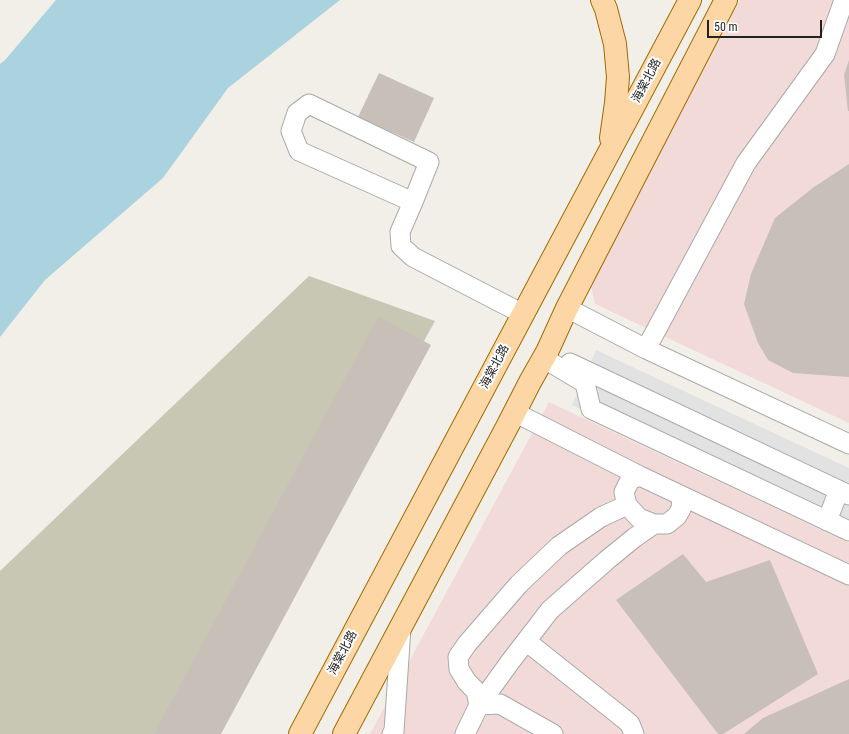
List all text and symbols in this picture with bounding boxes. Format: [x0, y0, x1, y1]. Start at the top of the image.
scale bar [709, 12, 824, 38]
text: 50 m [714, 20, 738, 34]
street label: 海棠北路 [629, 56, 665, 106]
street label: 海棠北路 [477, 342, 513, 392]
street label: 海棠北路 [325, 628, 361, 678]

